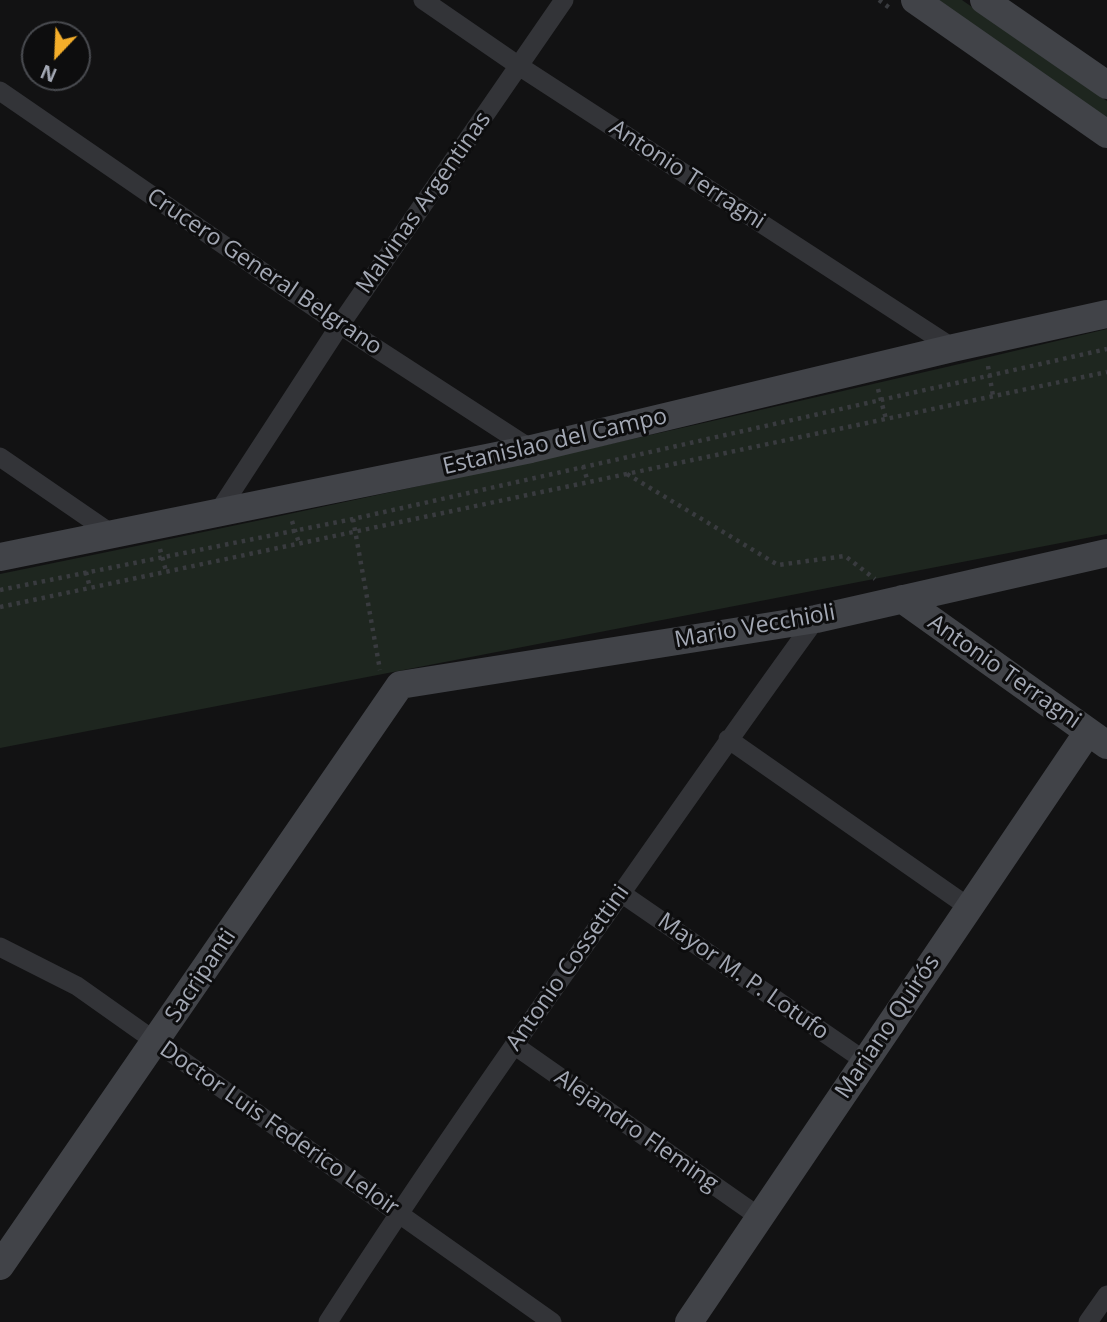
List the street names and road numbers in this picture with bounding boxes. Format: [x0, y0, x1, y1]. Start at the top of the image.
street label: Malvinas Argentinas [351, 107, 497, 299]
street label: Antonio Terragni [604, 114, 770, 236]
street label: Crucero General Belgrano [141, 183, 387, 361]
street label: Estanislao del Campo [440, 403, 670, 481]
street label: Mario Vecchioli [673, 599, 837, 655]
street label: Antonio Terragni [922, 609, 1086, 735]
street label: Antonio Cossettini [501, 880, 635, 1056]
street label: Mayor M. P. Lotufo [652, 908, 834, 1046]
street label: Sacripanti [160, 924, 242, 1028]
street label: Mariano Quirós [830, 950, 946, 1104]
street label: Doctor Luis Federico Leloir [154, 1036, 404, 1222]
street label: Alejandro Fleming [549, 1064, 723, 1198]

